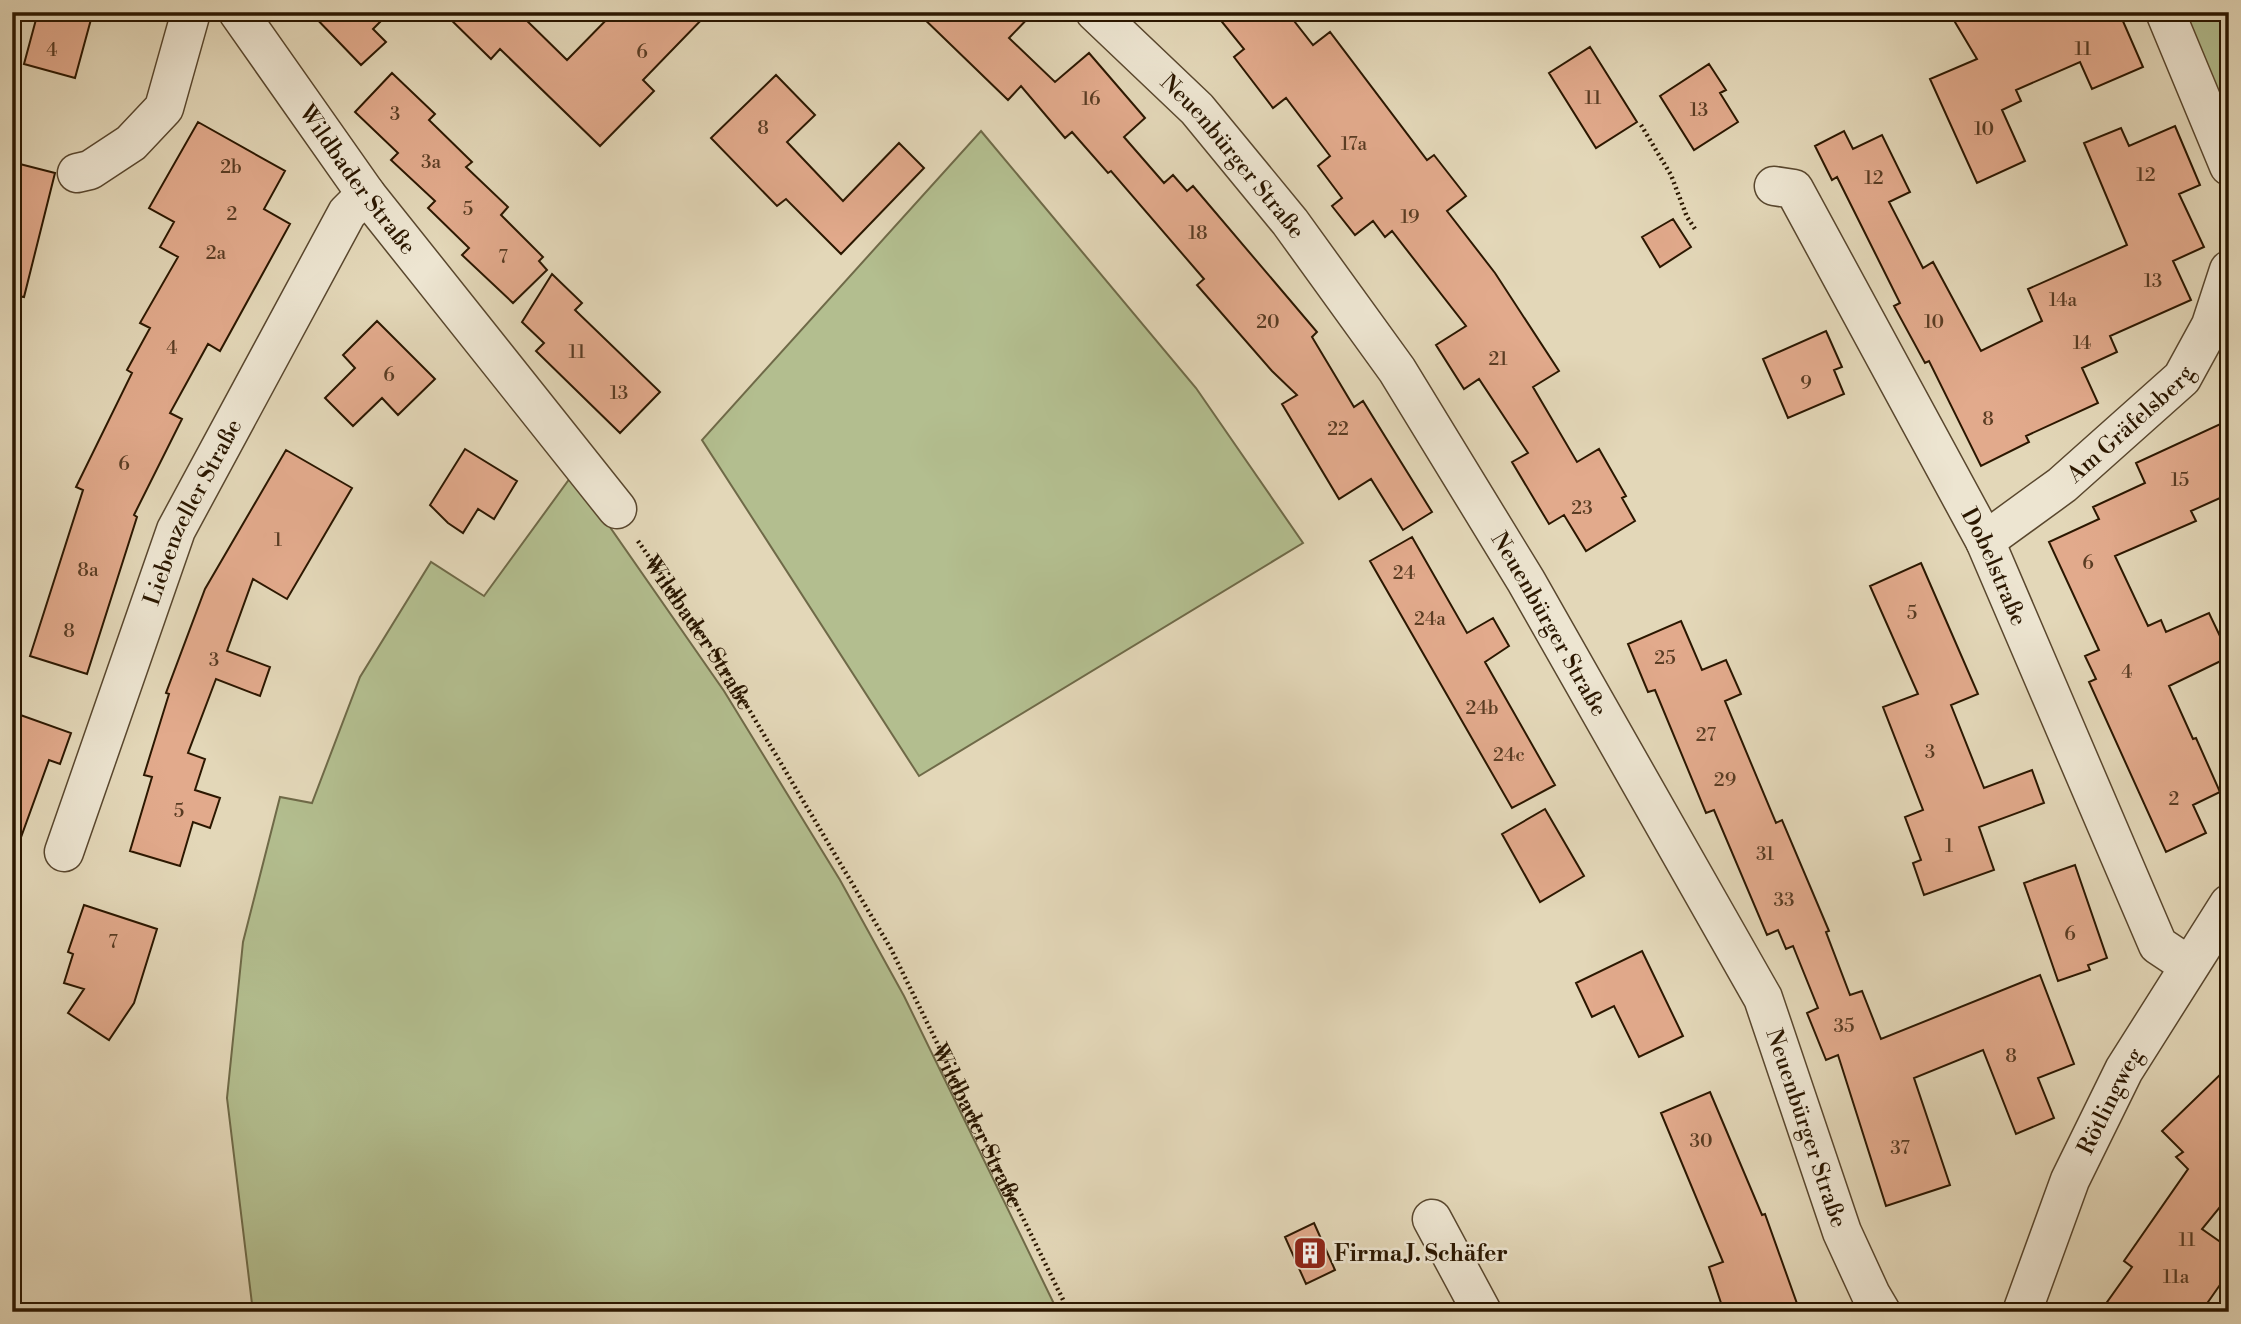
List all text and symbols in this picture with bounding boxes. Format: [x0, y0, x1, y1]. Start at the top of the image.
house number: 11 [2075, 37, 2092, 61]
house number: 4 [46, 38, 58, 62]
house number: 6 [636, 40, 648, 64]
street label: Neuenbürger Straße [1154, 69, 1311, 245]
house number: 11 [1585, 86, 1602, 110]
house number: 16 [1081, 87, 1101, 111]
house number: 13 [1690, 98, 1708, 122]
street label: Wildbader Straße [292, 99, 422, 260]
house number: 3 [390, 102, 400, 126]
house number: 8 [757, 116, 769, 140]
house number: 10 [1974, 117, 1994, 141]
house number: 17a [1341, 132, 1368, 156]
house number: 3a [421, 150, 441, 174]
house number: 2b [220, 155, 242, 179]
house number: 12 [2136, 163, 2156, 187]
house number: 12 [1864, 166, 1884, 190]
house number: 5 [463, 197, 473, 221]
house number: 2 [227, 202, 237, 226]
house number: 19 [1400, 205, 1420, 229]
house number: 18 [1188, 221, 1208, 245]
house number: 2a [206, 241, 227, 265]
house number: 7 [498, 245, 508, 269]
house number: 13 [2144, 269, 2162, 293]
house number: 14a [2049, 288, 2078, 312]
house number: 20 [1256, 310, 1280, 334]
house number: 10 [1924, 310, 1944, 334]
house number: 14 [2073, 331, 2091, 355]
house number: 4 [166, 336, 178, 360]
house number: 11 [569, 340, 586, 364]
house number: 21 [1488, 347, 1508, 371]
street label: Am Gräfelsberg [2061, 361, 2201, 490]
house number: 6 [383, 363, 395, 387]
house number: 9 [1800, 371, 1812, 395]
house number: 13 [610, 381, 628, 405]
house number: 8 [1982, 407, 1994, 431]
street label: Liebenzeller Straße [138, 414, 248, 609]
house number: 22 [1327, 417, 1349, 441]
house number: 6 [118, 452, 130, 476]
house number: 15 [2171, 468, 2189, 492]
house number: 23 [1571, 496, 1593, 520]
street label: Dobelstraße [1955, 503, 2033, 630]
street label: Neuenbürger Straße [1484, 527, 1613, 722]
house number: 1 [274, 528, 282, 552]
street label: Wildbader Straße [637, 550, 759, 715]
house number: 6 [2082, 551, 2094, 575]
house number: 8a [77, 558, 99, 582]
house number: 24 [1393, 561, 1415, 585]
house number: 5 [1907, 601, 1917, 625]
house number: 24a [1414, 607, 1446, 631]
house number: 8 [63, 619, 75, 643]
house number: 25 [1654, 646, 1676, 670]
house number: 3 [209, 648, 219, 672]
house number: 4 [2121, 660, 2133, 684]
house number: 24b [1465, 696, 1499, 720]
house number: 27 [1696, 723, 1717, 747]
house number: 3 [1925, 740, 1935, 764]
house number: 24c [1493, 743, 1525, 767]
house number: 29 [1714, 768, 1736, 792]
house number: 2 [2169, 787, 2179, 811]
house number: 5 [174, 799, 184, 823]
house number: 1 [1945, 834, 1953, 858]
house number: 31 [1756, 842, 1774, 866]
house number: 33 [1774, 888, 1794, 912]
house number: 6 [2064, 922, 2076, 946]
house number: 7 [108, 930, 118, 954]
house number: 35 [1834, 1014, 1854, 1038]
street label: Neuenbürger Straße [1759, 1025, 1853, 1232]
street label: Wildbader Straße [924, 1039, 1029, 1213]
street label: Rötlingweg [2072, 1043, 2150, 1159]
house number: 8 [2005, 1044, 2017, 1068]
house number: 30 [1689, 1129, 1713, 1153]
house number: 37 [1890, 1136, 1910, 1160]
house number: 11 [2179, 1228, 2196, 1252]
building icon: Firma J. Schäfer [1291, 1234, 1329, 1272]
place label: Firma J. Schäfer [1334, 1240, 1508, 1268]
house number: 11a [2163, 1265, 2190, 1289]

